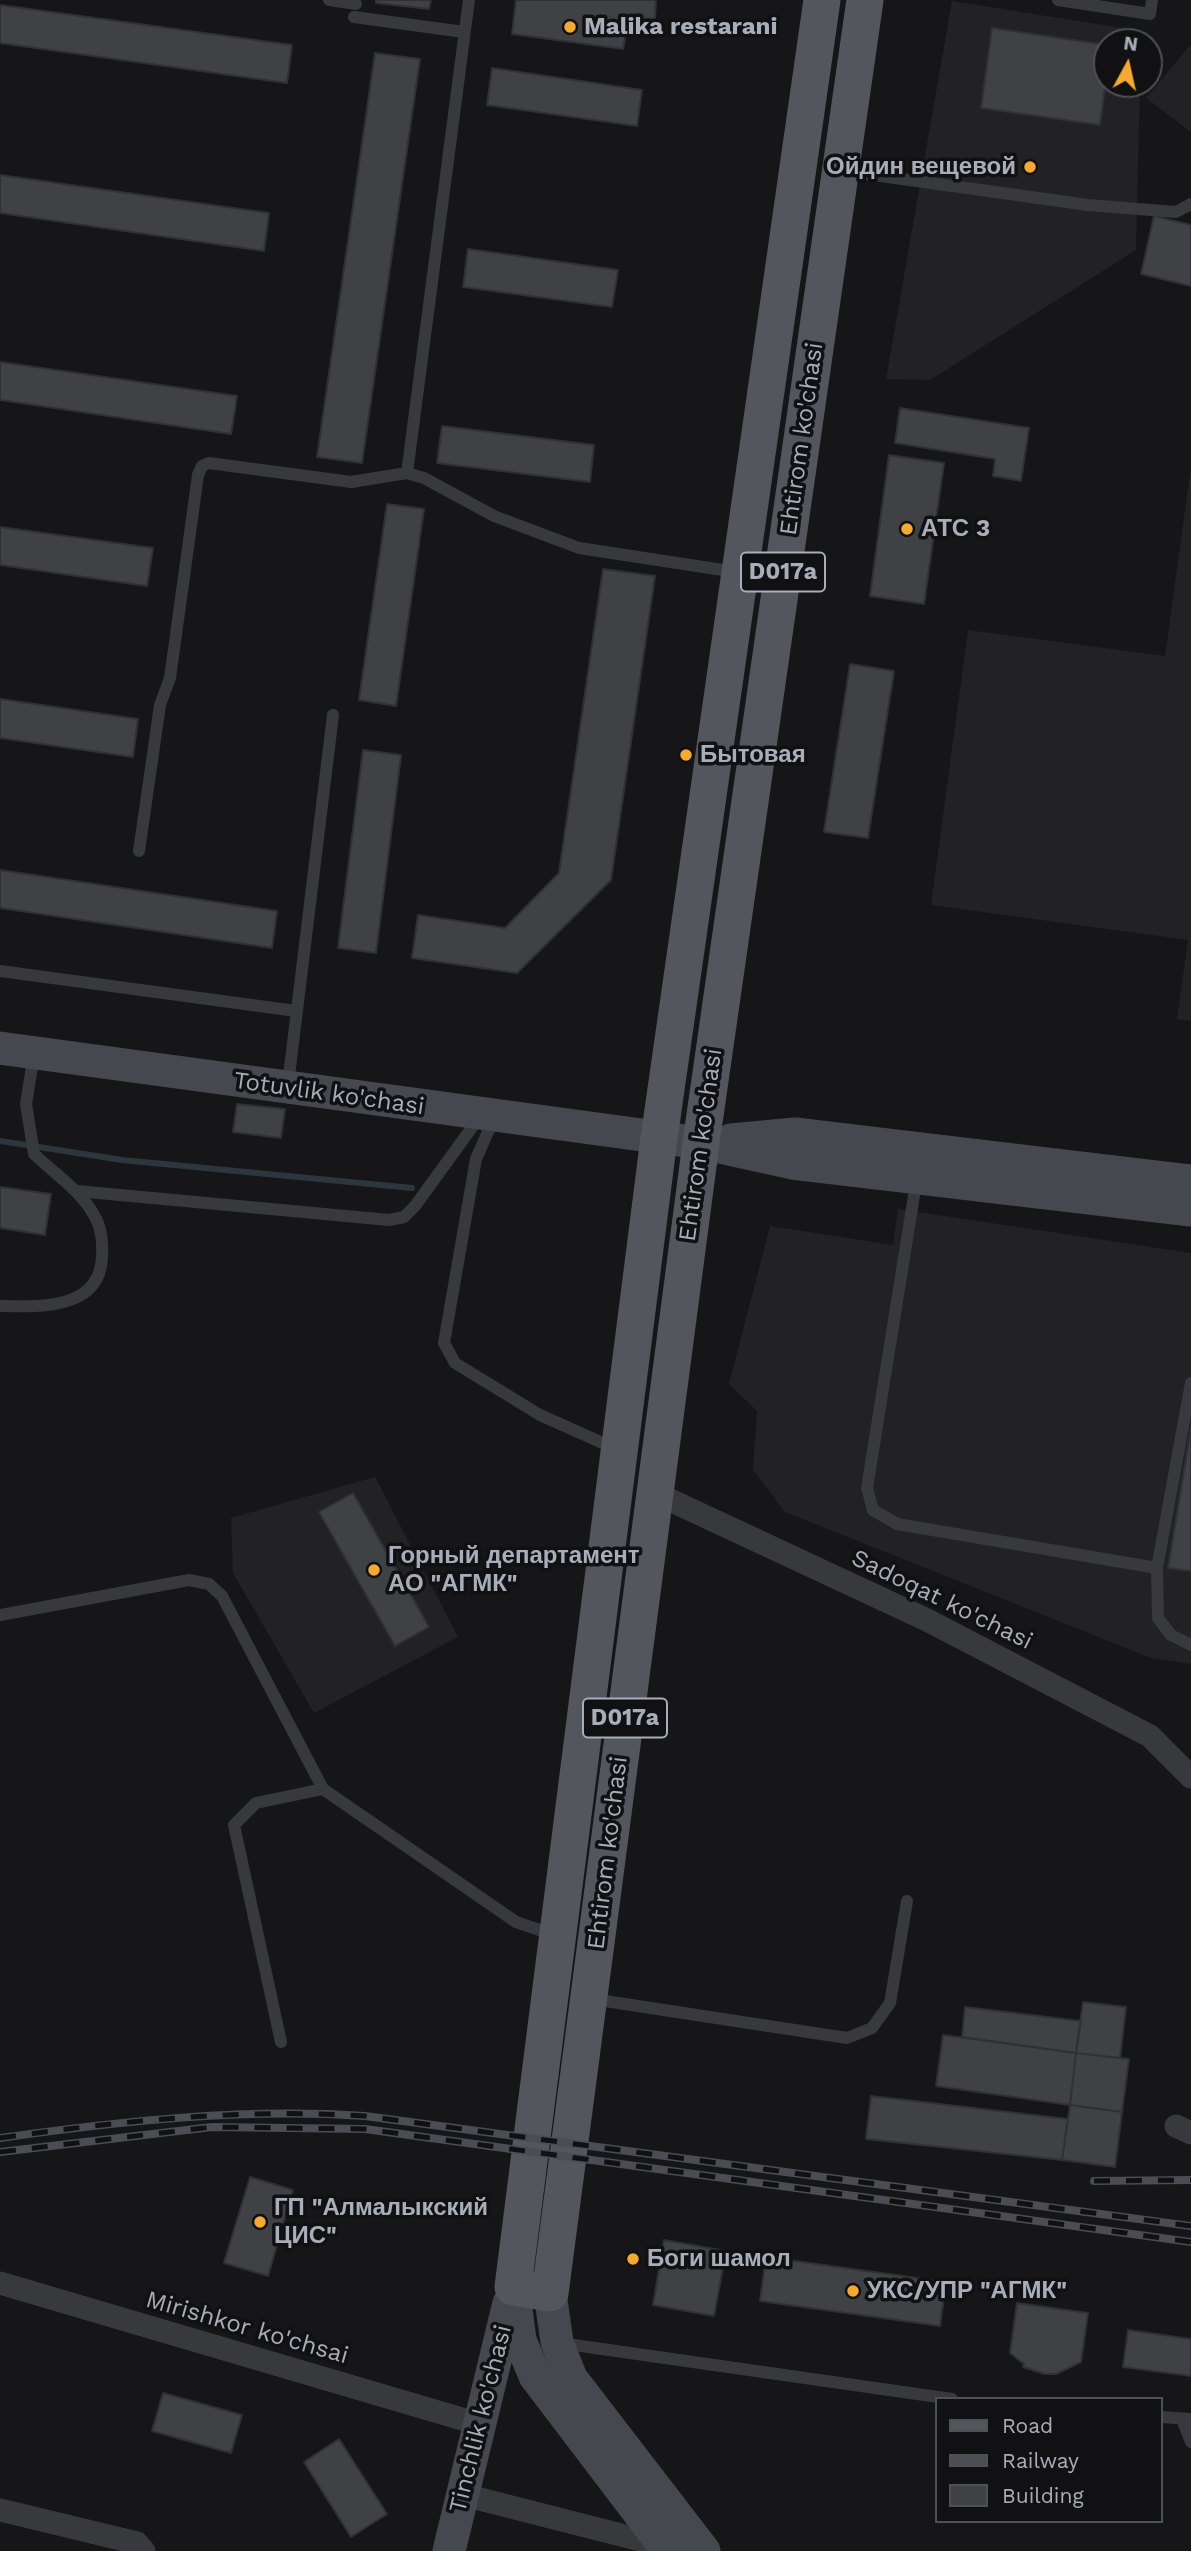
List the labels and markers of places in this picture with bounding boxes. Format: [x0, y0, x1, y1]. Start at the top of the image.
place label: Malika restarani [584, 13, 777, 41]
marker: Malika restarani [562, 19, 578, 35]
place label: Ойдин вещевой [826, 153, 1016, 181]
marker: Ойдин вещевой [1022, 159, 1038, 175]
place label: АТС 3 [921, 515, 990, 543]
marker: АТС 3 [899, 521, 915, 537]
place label: Бытовая [700, 741, 806, 769]
marker: Бытовая [678, 747, 694, 763]
place label: Горный департамент АО "АГМК" [388, 1542, 640, 1598]
marker: Горный департамент АО "АГМК" [366, 1562, 382, 1578]
place label: ГП "Алмалыкский ЦИС" [274, 2194, 488, 2250]
marker: ГП "Алмалыкский ЦИС" [252, 2214, 268, 2230]
place label: Боги шамол [647, 2245, 791, 2273]
marker: Боги шамол [625, 2251, 641, 2267]
place label: УКС/УПР "АГМК" [867, 2277, 1067, 2305]
marker: УКС/УПР "АГМК" [845, 2283, 861, 2299]

